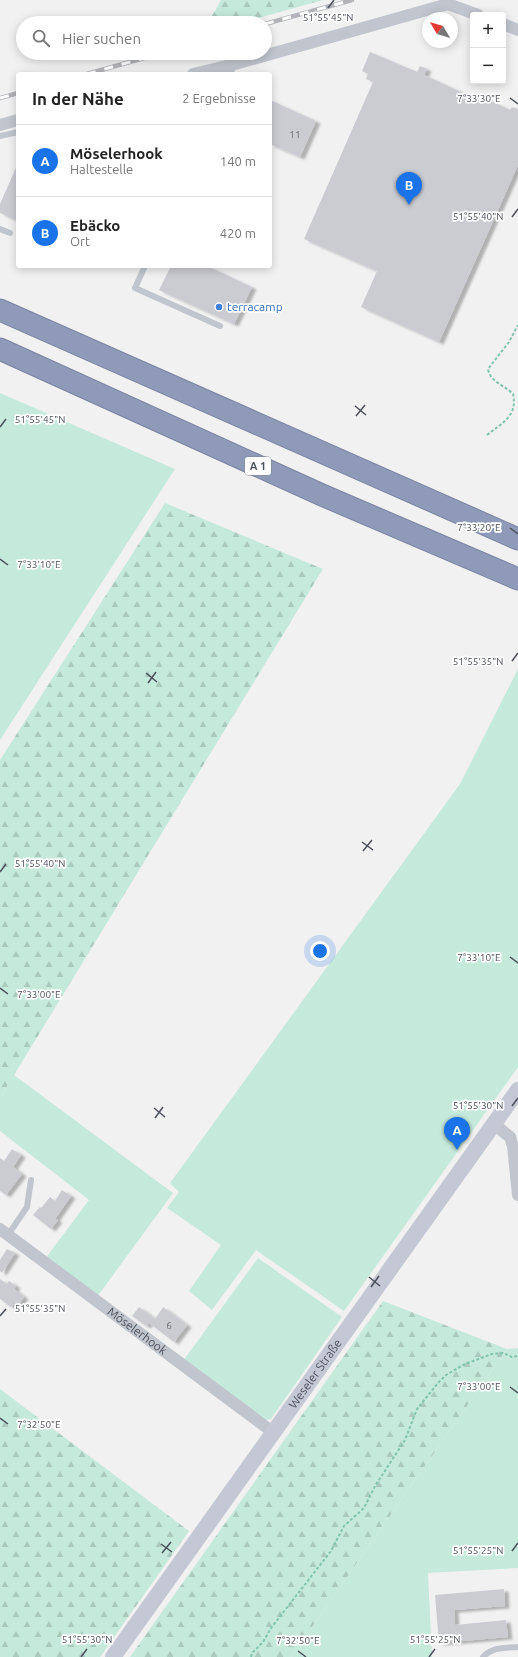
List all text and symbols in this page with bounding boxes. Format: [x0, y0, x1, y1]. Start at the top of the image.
text: 51°55'45"N [303, 12, 353, 23]
north arrow [422, 12, 458, 48]
map controls [470, 12, 506, 84]
button: + [470, 12, 506, 48]
search box [16, 16, 272, 60]
icon: search [30, 27, 52, 49]
text: Hier suchen [62, 30, 141, 47]
button: − [470, 48, 506, 84]
text: In der Nähe [32, 89, 124, 108]
text: 2 Ergebnisse [182, 91, 256, 105]
text: 7°33'30"E [457, 93, 501, 104]
house number: 11 [289, 129, 301, 140]
text: Möselerhook [70, 145, 163, 162]
text: A [40, 154, 50, 168]
text: 140 m [220, 154, 256, 168]
text: Haltestelle [70, 162, 133, 176]
pin: B [396, 172, 422, 205]
text: 51°55'40"N [453, 211, 503, 222]
text: Ebäcko [70, 217, 120, 234]
text: B [41, 226, 49, 240]
text: 420 m [220, 226, 256, 240]
text: Ort [70, 234, 90, 248]
place label: terracamp [227, 300, 283, 313]
marker: terracamp [214, 302, 224, 312]
text: 51°55'45"N [15, 414, 65, 425]
road number: A 1 [245, 457, 271, 475]
text: 7°33'20"E [457, 522, 501, 533]
text: 7°33'10"E [17, 559, 61, 570]
text: 51°55'35"N [453, 656, 503, 667]
text: 51°55'40"N [15, 858, 65, 869]
your location [310, 941, 330, 961]
text: 7°33'10"E [457, 952, 501, 963]
text: 7°33'00"E [17, 989, 61, 1000]
text: 51°55'30"N [453, 1100, 503, 1111]
pin: A [444, 1117, 470, 1150]
text: 51°55'35"N [15, 1303, 65, 1314]
street label: Möselerhook [105, 1304, 170, 1357]
house number: 6 [166, 1320, 172, 1331]
street label: Weseler Straße [286, 1336, 344, 1411]
text: 7°33'00"E [457, 1381, 501, 1392]
text: 7°32'50"E [17, 1419, 61, 1430]
text: 51°55'25"N [453, 1545, 503, 1556]
text: 51°55'30"N [62, 1634, 112, 1645]
text: 51°55'25"N [410, 1634, 460, 1645]
text: 7°32'50"E [276, 1635, 320, 1646]

